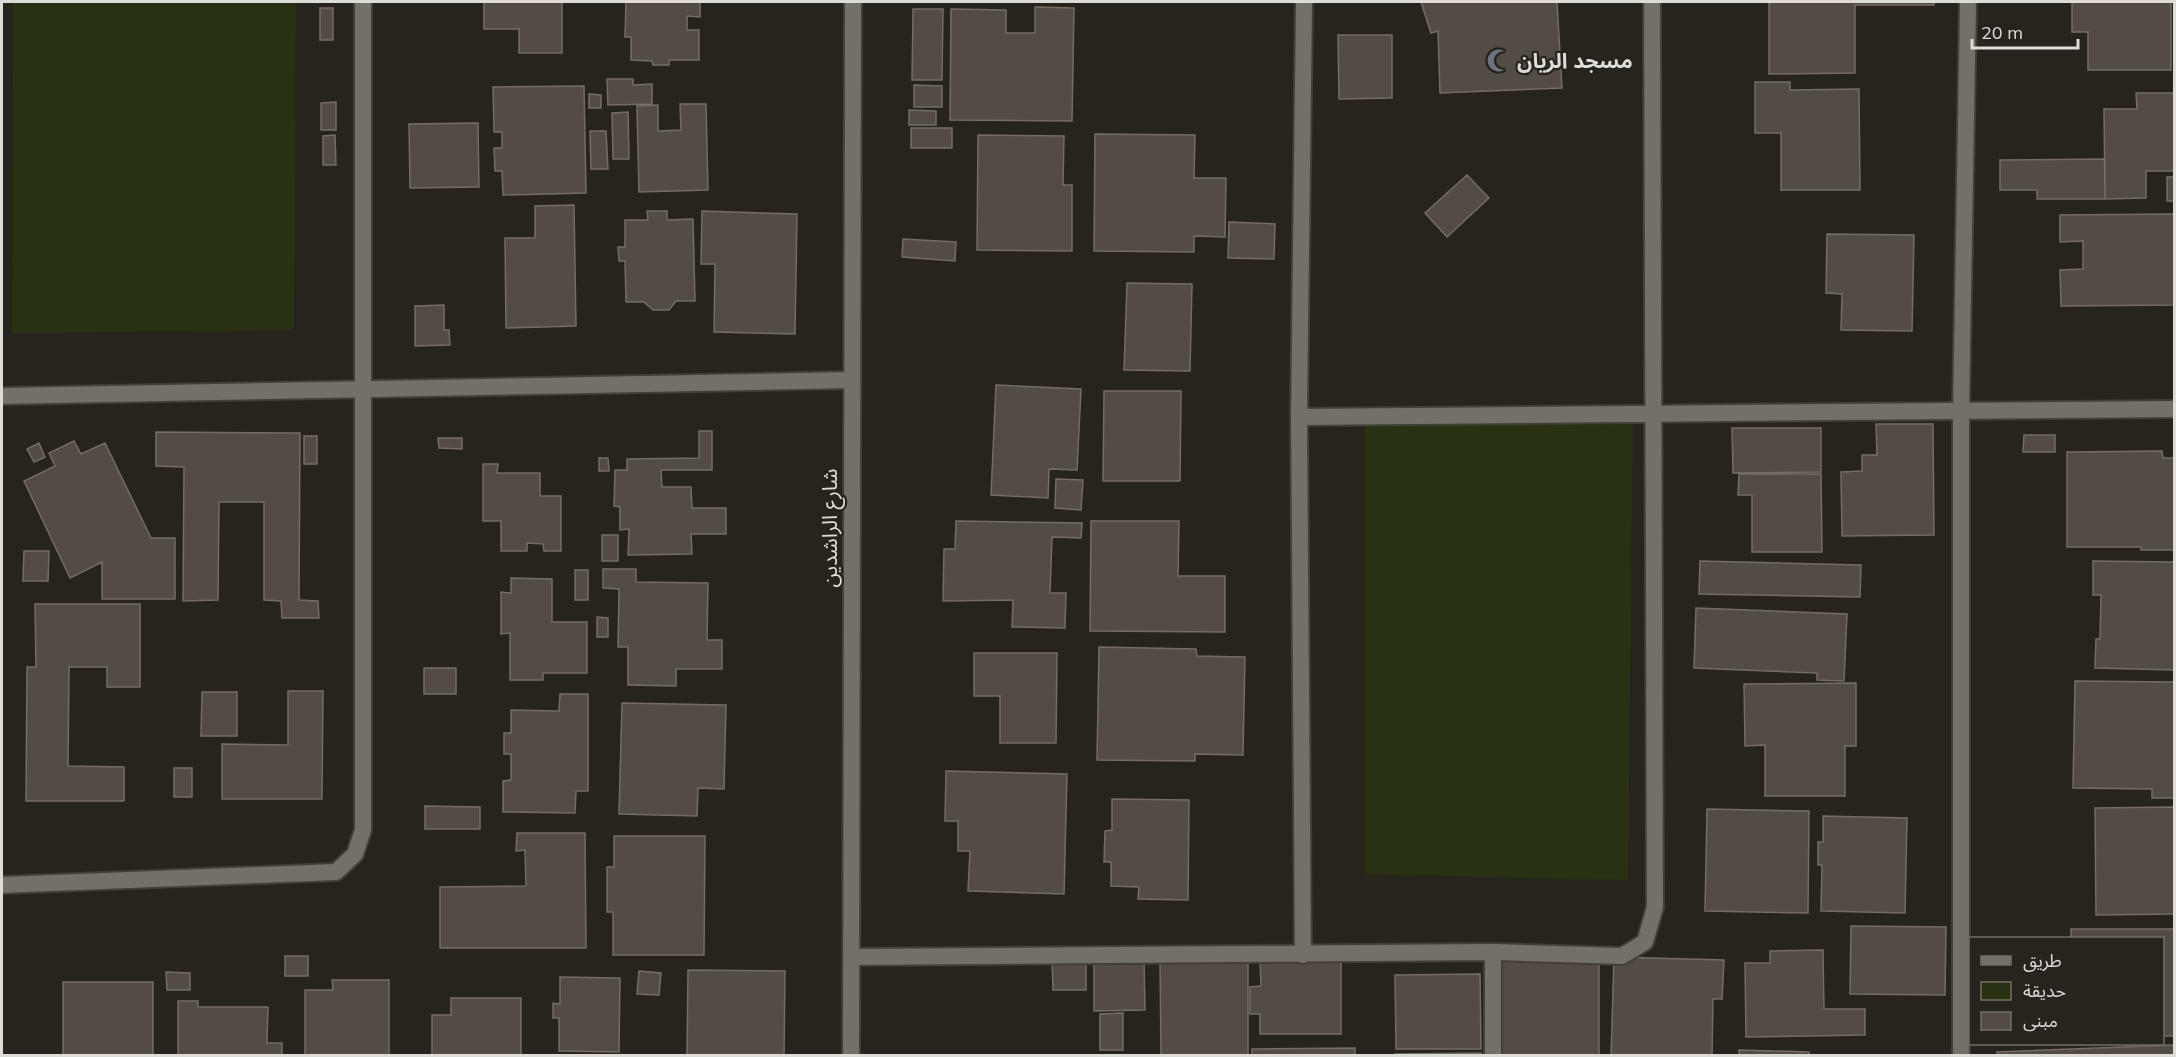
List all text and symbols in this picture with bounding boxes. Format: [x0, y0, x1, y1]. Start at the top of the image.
scale bar [1972, 12, 2078, 50]
text: 20 m [1981, 21, 2023, 44]
mosque icon: مسجد الريان [1486, 47, 1512, 73]
place label: مسجد الريان [1517, 47, 1633, 73]
street label: شارع الراشدين [816, 469, 845, 587]
legend [1969, 937, 2164, 1045]
text: طريق [2023, 949, 2062, 972]
text: حديقة [2023, 979, 2066, 1002]
text: مبنى [2023, 1009, 2058, 1032]

